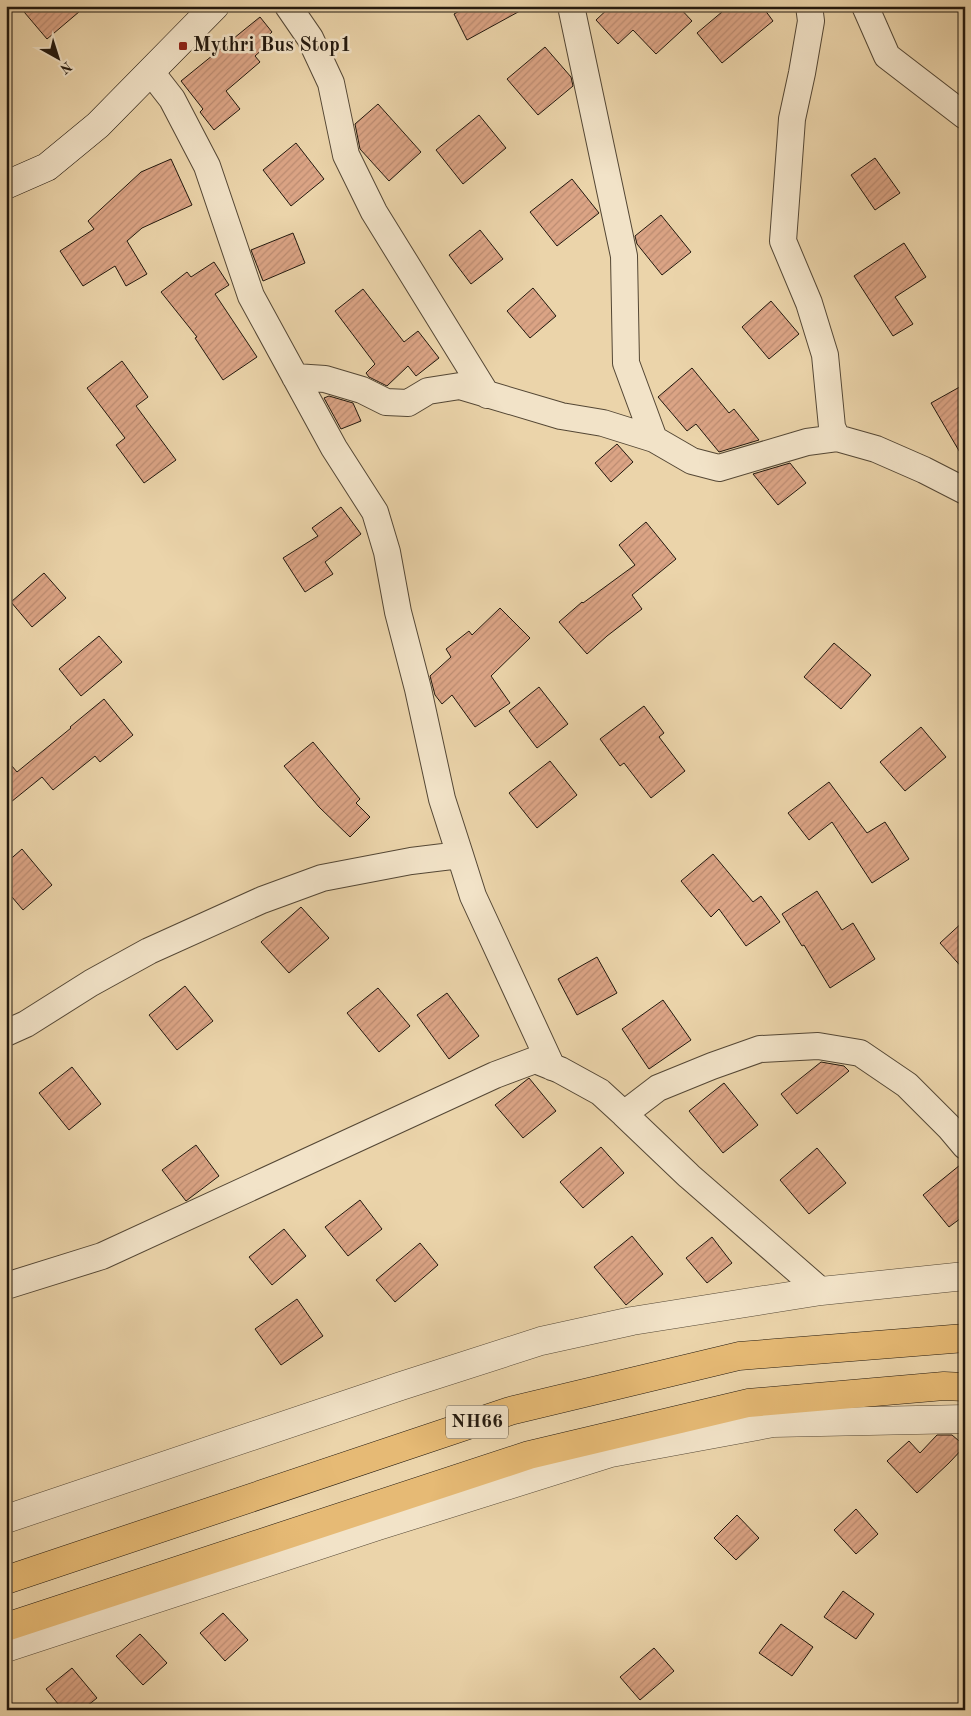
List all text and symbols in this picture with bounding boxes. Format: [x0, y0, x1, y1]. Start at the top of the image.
north arrow [32, 32, 82, 82]
place label: Mythri Bus Stop1 [193, 36, 352, 56]
marker: Mythri Bus Stop1 [177, 40, 189, 52]
text: N [57, 59, 74, 76]
road number: NH66 [446, 1405, 508, 1438]

